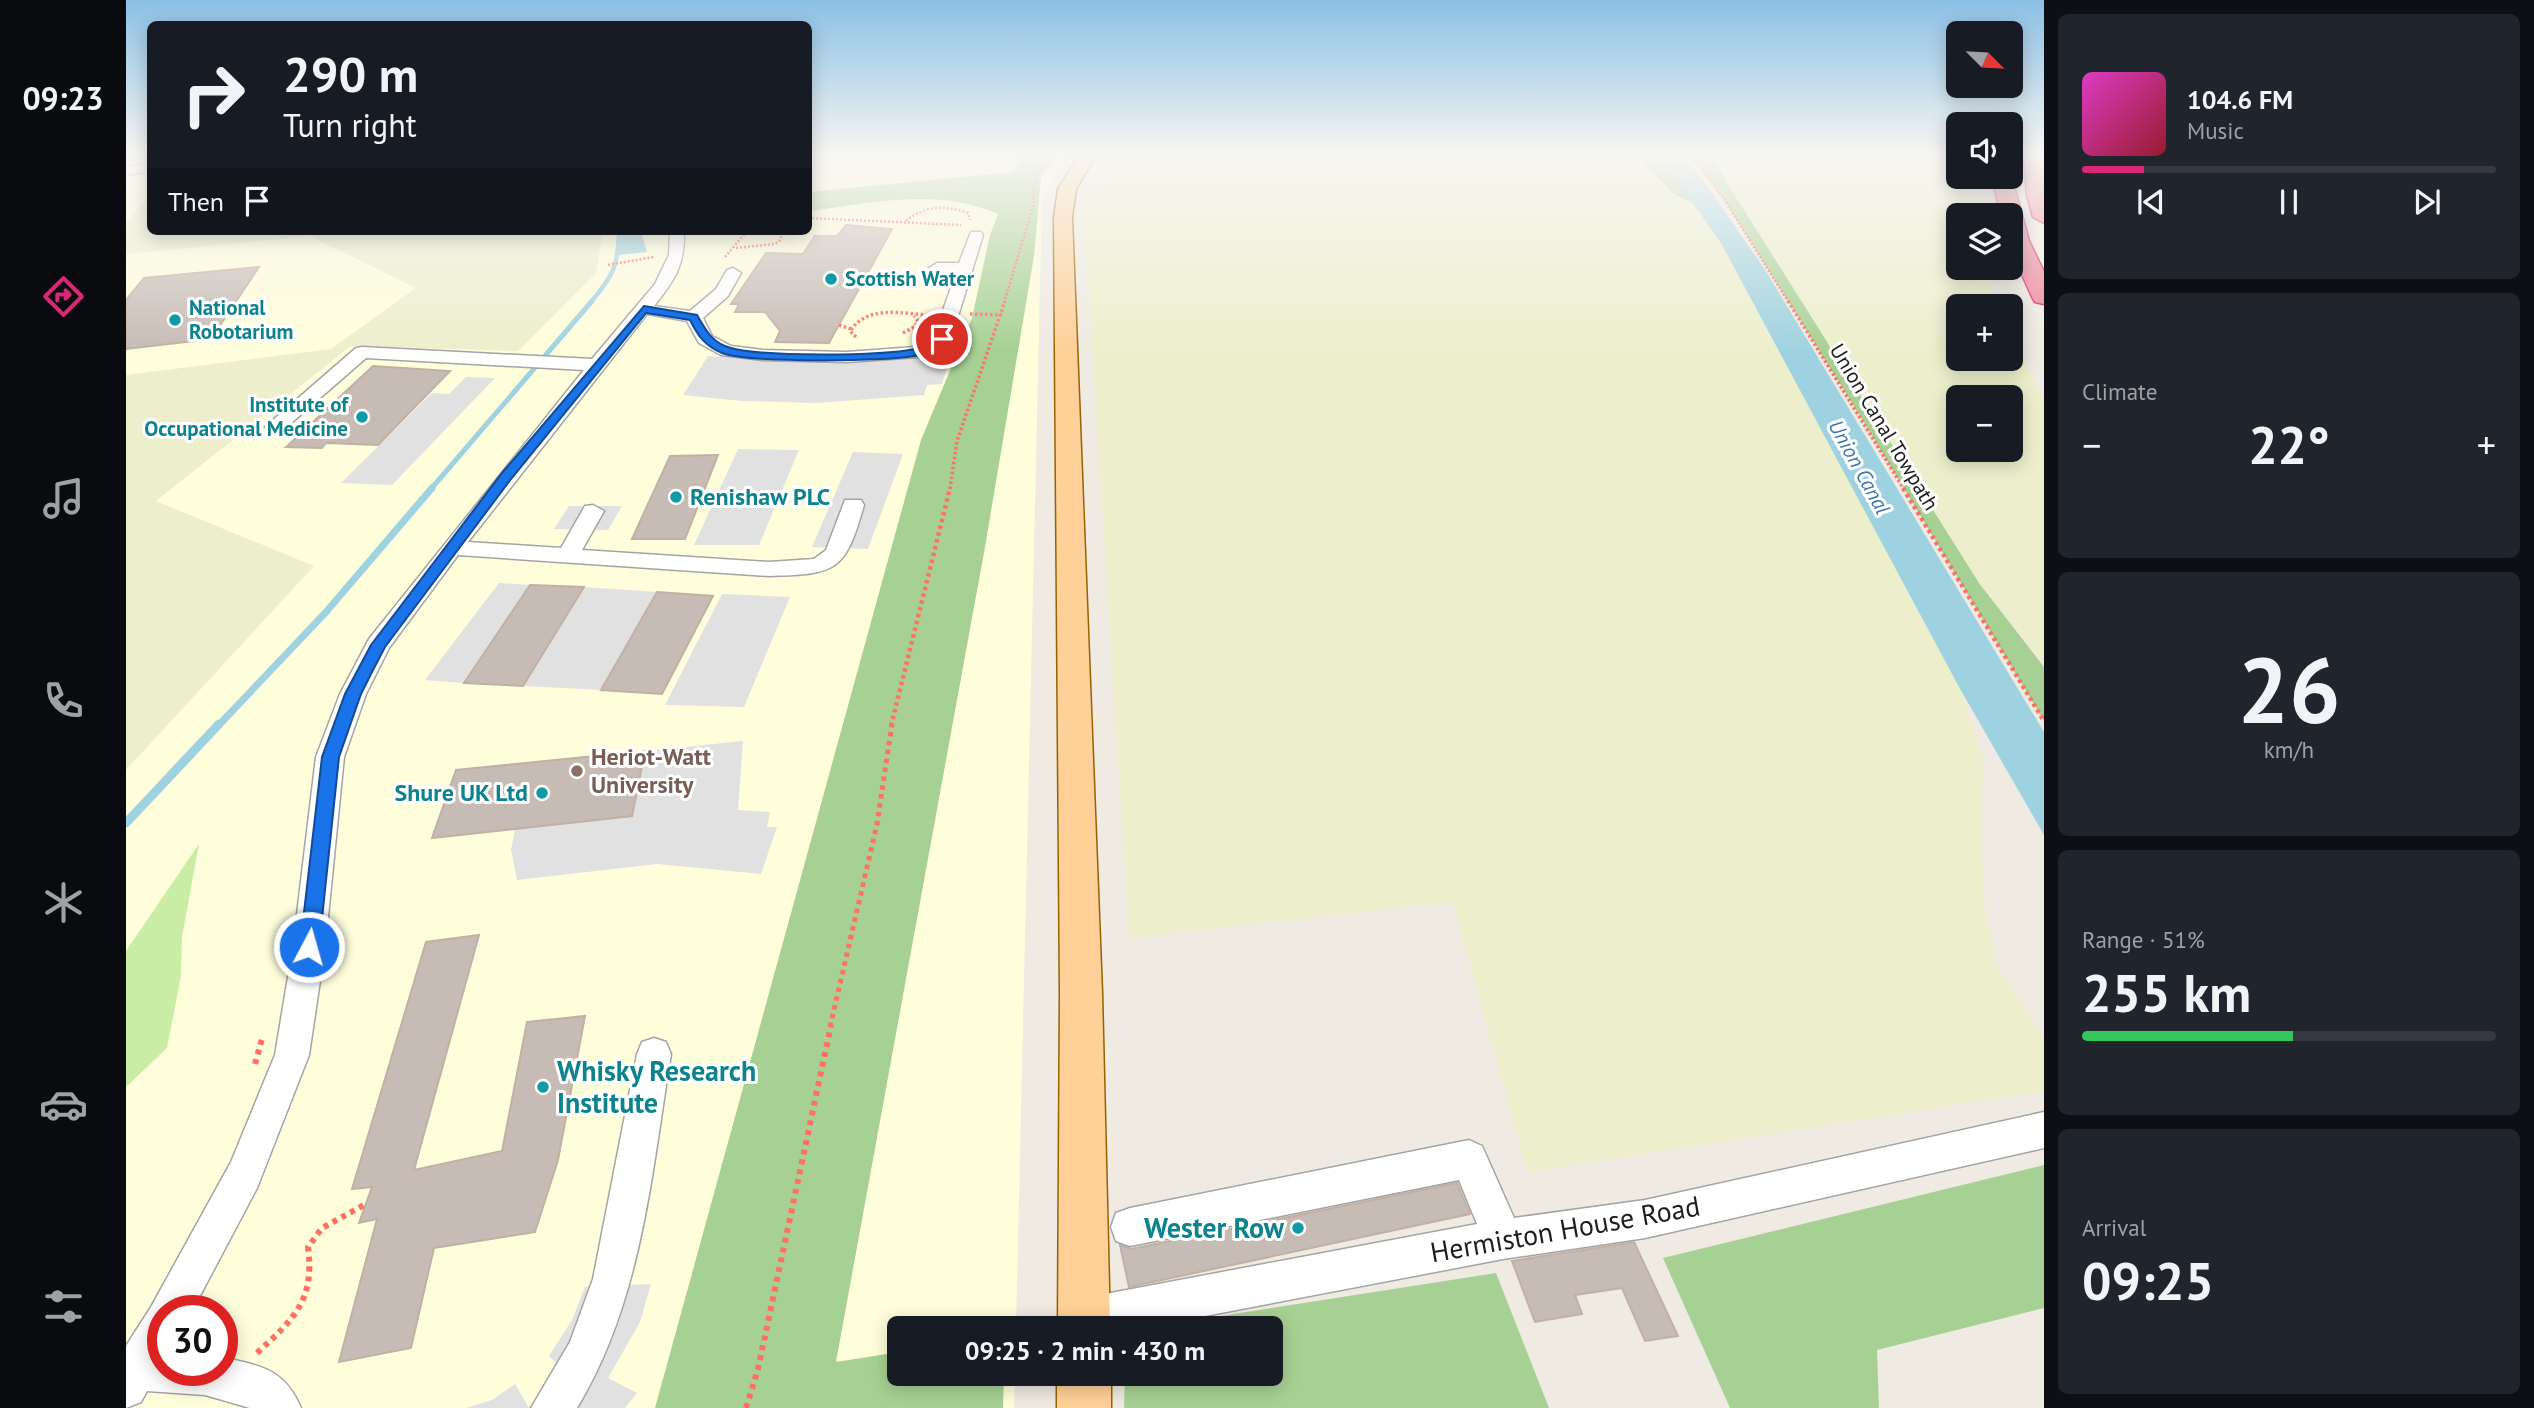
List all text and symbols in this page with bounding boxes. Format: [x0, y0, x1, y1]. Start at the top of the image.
north arrow [1946, 21, 2023, 98]
map controls [1946, 21, 2023, 462]
text: 290 m [283, 42, 418, 106]
icon: right [168, 49, 259, 140]
text: 09:23 [22, 77, 104, 119]
text: 104.6 FM [2187, 83, 2293, 116]
text: Turn right [283, 104, 417, 146]
button: sound [1946, 112, 2023, 189]
text: Music [2187, 116, 2244, 145]
icon: arrive [238, 182, 276, 220]
icon: previous [2132, 183, 2170, 221]
icon: pause [2270, 183, 2308, 221]
icon: next [2408, 183, 2446, 221]
text: Then [168, 185, 224, 218]
button: layers [1946, 203, 2023, 280]
place label: Scottish Water [845, 265, 975, 292]
marker: Scottish Water [823, 271, 839, 287]
icon: directions [39, 272, 88, 321]
place label: National Robotarium [189, 294, 293, 345]
button: + [1946, 294, 2023, 371]
pin [912, 309, 972, 369]
marker: National Robotarium [167, 312, 183, 328]
icon: arrive [923, 320, 961, 358]
street label: Union Canal Towpath [1824, 339, 1944, 515]
text: Climate [2082, 377, 2157, 406]
button: − [1946, 385, 2023, 462]
place label: Institute of Occupational Medicine [144, 391, 349, 442]
marker: Institute of Occupational Medicine [354, 409, 370, 425]
text: 22° [2248, 411, 2330, 478]
water label: Union Canal [1823, 415, 1895, 519]
text: − [2082, 420, 2101, 469]
text: + [2477, 420, 2496, 469]
icon: music [39, 474, 88, 523]
place label: Renishaw PLC [690, 481, 830, 512]
marker: Renishaw PLC [668, 489, 684, 505]
text: 26 [2237, 630, 2341, 748]
icon: phone [39, 676, 88, 725]
text: km/h [2264, 735, 2314, 764]
place label: Heriot-Watt University [591, 741, 711, 800]
marker: Heriot-Watt University [569, 763, 585, 779]
place label: Shure UK Ltd [395, 777, 528, 808]
marker: Shure UK Ltd [534, 785, 550, 801]
icon: climate [39, 878, 88, 927]
position arrow [272, 910, 346, 984]
text: Range · 51% [2082, 925, 2205, 954]
text: 255 km [2082, 959, 2251, 1026]
place label: Whisky Research Institute [557, 1052, 756, 1121]
marker: Whisky Research Institute [535, 1079, 551, 1095]
icon: car [39, 1080, 88, 1129]
street label: Hermiston House Road [1427, 1187, 1703, 1270]
place label: Wester Row [1144, 1209, 1285, 1246]
text: Arrival [2082, 1213, 2146, 1242]
marker: Wester Row [1290, 1220, 1306, 1236]
text: 09:25 [2082, 1247, 2214, 1314]
icon: filters [39, 1282, 88, 1331]
speed limit sign: 30 [147, 1295, 238, 1386]
text: 09:25 · 2 min · 430 m [965, 1334, 1205, 1367]

